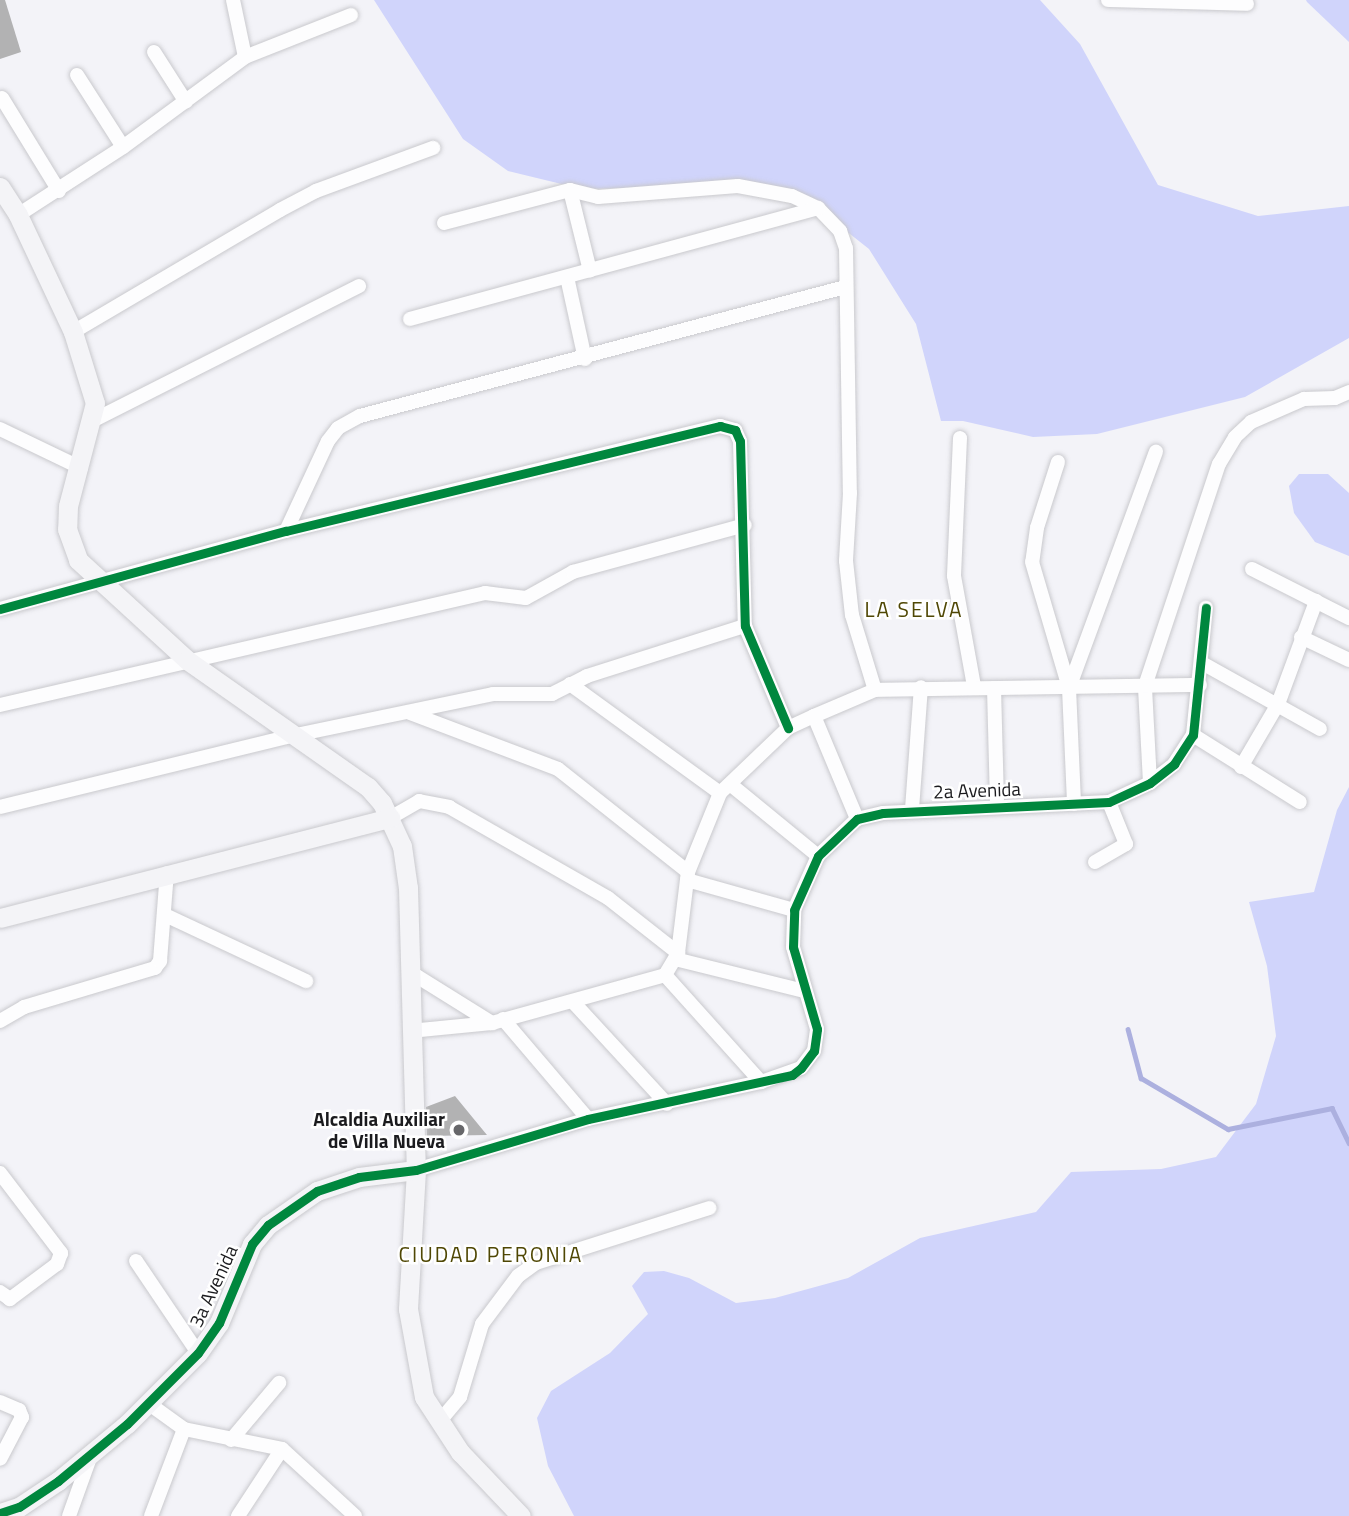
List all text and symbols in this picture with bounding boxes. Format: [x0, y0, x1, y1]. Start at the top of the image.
district label: LA SELVA [865, 596, 963, 622]
street label: 2a Avenida [933, 777, 1021, 803]
place label: Alcaldia Auxiliar de Villa Nueva [313, 1108, 445, 1152]
marker: Alcaldia Auxiliar de Villa Nueva [451, 1122, 467, 1138]
street label: 3a Avenida [184, 1241, 242, 1331]
district label: CIUDAD PERONIA [400, 1241, 582, 1267]

